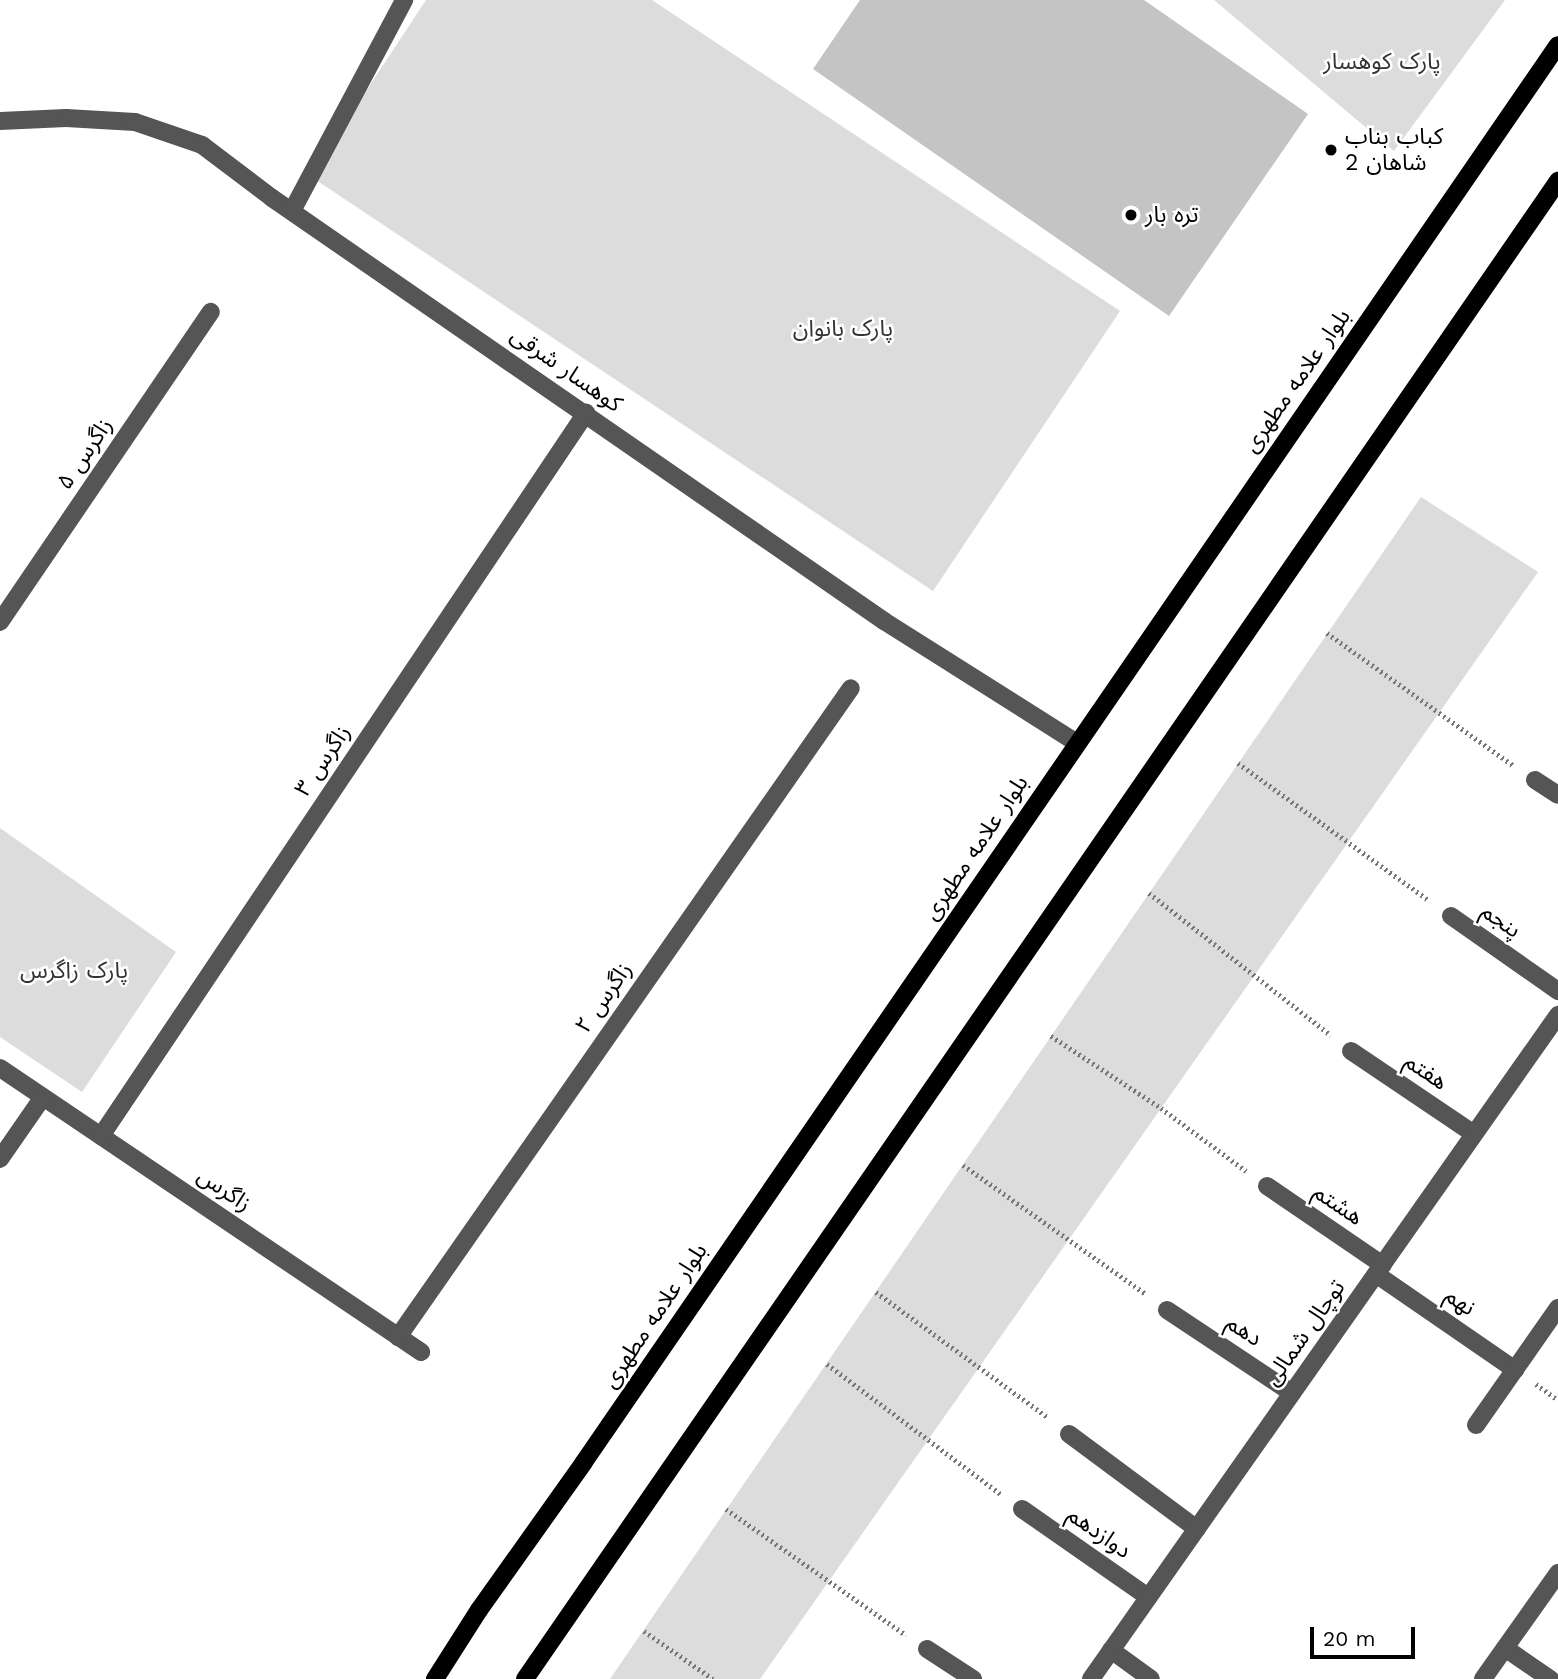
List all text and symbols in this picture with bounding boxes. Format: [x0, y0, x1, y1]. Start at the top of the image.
park label: پارک کوهسار [1323, 48, 1441, 76]
place label: کباب بناب شاهان 2 [1345, 123, 1443, 177]
marker: کباب بناب شاهان 2 [1323, 142, 1339, 158]
place label: تره بار [1145, 201, 1199, 229]
marker: تره بار [1123, 207, 1139, 223]
street label: بلوار علامه مطهری [1237, 304, 1357, 458]
park label: پارک بانوان [793, 315, 893, 343]
street label: کوهسار شرقی [505, 321, 627, 419]
street label: زاگرس ۵ [51, 413, 119, 495]
street label: زاگرس ۳ [289, 720, 357, 802]
street label: بلوار علامه مطهری [917, 770, 1035, 926]
street label: پنجم [1476, 898, 1526, 944]
park label: پارک زاگرس [20, 957, 128, 985]
street label: زاگرس ۲ [570, 957, 638, 1039]
street label: هفتم [1399, 1048, 1453, 1096]
street label: زاگرس [192, 1162, 256, 1218]
street label: هشتم [1308, 1178, 1368, 1232]
street label: بلوار علامه مطهری [596, 1238, 714, 1394]
street label: توچال شمالی [1258, 1275, 1352, 1391]
street label: نهم [1439, 1282, 1481, 1322]
street label: دهم [1221, 1309, 1267, 1353]
street label: دوازدهم [1062, 1501, 1136, 1565]
scale bar [1313, 1612, 1418, 1656]
text: 20 m [1323, 1626, 1375, 1651]

